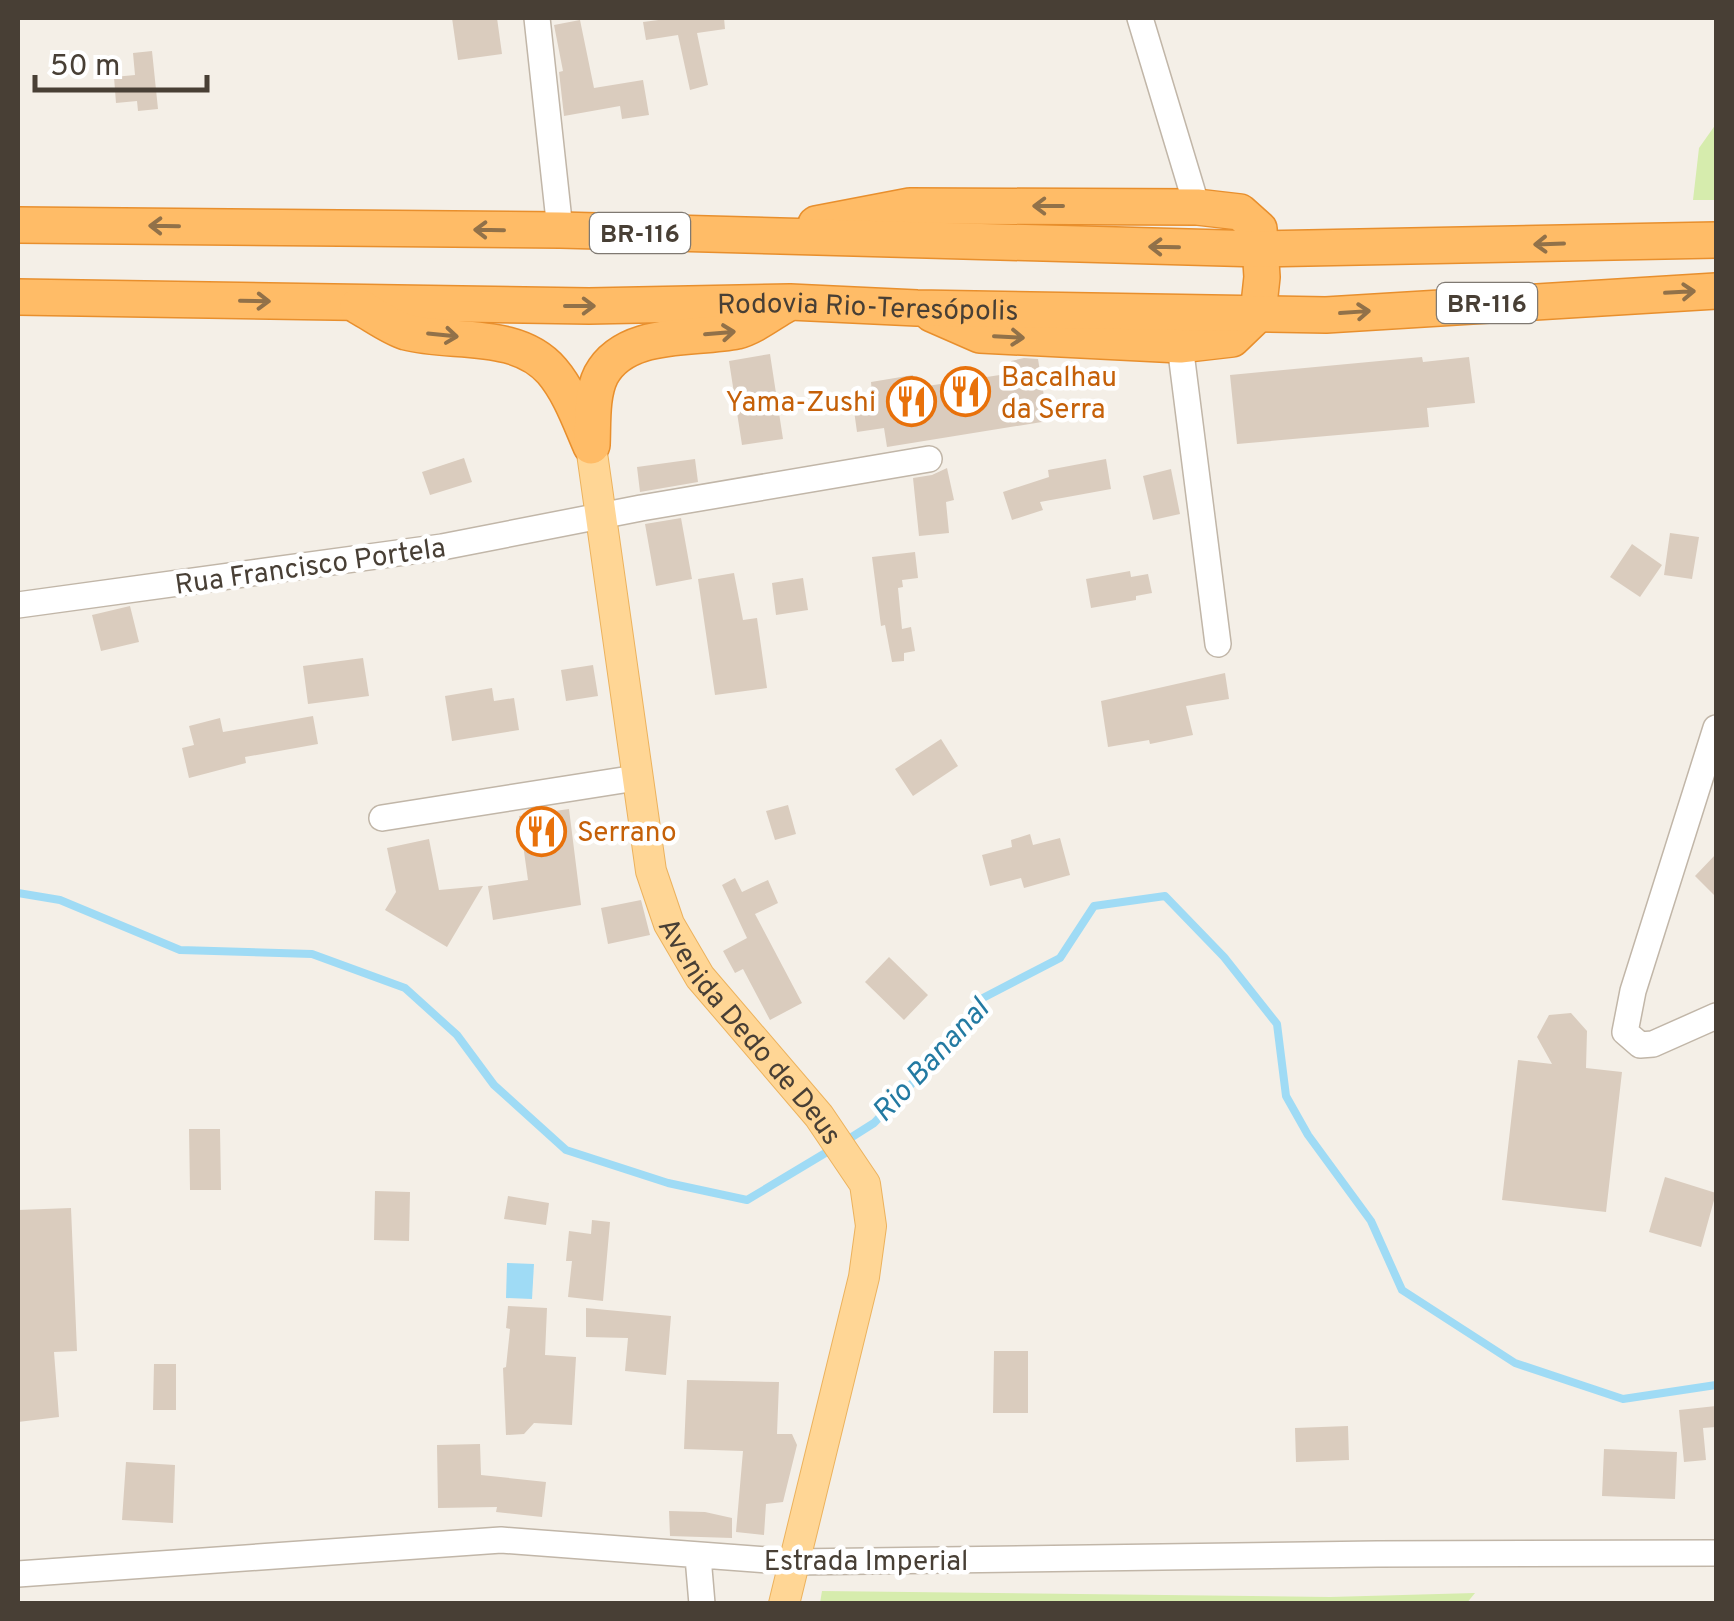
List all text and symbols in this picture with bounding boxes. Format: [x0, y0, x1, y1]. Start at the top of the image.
scale bar [35, 30, 208, 92]
text: 50 m [50, 49, 120, 86]
one-way arrow [1033, 196, 1066, 216]
road number: BR-116 [590, 213, 690, 253]
one-way arrow [149, 216, 182, 236]
one-way arrow [474, 220, 506, 239]
one-way arrow [1534, 235, 1566, 254]
one-way arrow [1148, 237, 1180, 256]
road number: BR-116 [1437, 283, 1537, 323]
one-way arrow [1663, 283, 1695, 302]
street label: Rodovia Rio-Teresópolis [717, 287, 1019, 331]
one-way arrow [238, 292, 270, 311]
one-way arrow [562, 296, 595, 316]
one-way arrow [1339, 303, 1371, 322]
one-way arrow [704, 323, 736, 342]
one-way arrow [427, 326, 459, 345]
one-way arrow [992, 328, 1024, 347]
place label: Bacalhau da Serra [1001, 361, 1117, 429]
restaurant icon: Bacalhau da Serra [940, 366, 992, 418]
restaurant icon: Yama-Zushi [885, 375, 937, 427]
place label: Yama-Zushi [725, 386, 876, 422]
street label: Rua Francisco Portela [173, 531, 448, 605]
restaurant icon: Serrano [516, 805, 568, 857]
place label: Serrano [577, 816, 677, 852]
street label: Avenida Dedo de Deus [648, 912, 848, 1153]
water label: Rio Bananal [865, 991, 999, 1131]
street label: Estrada Imperial [764, 1545, 968, 1581]

